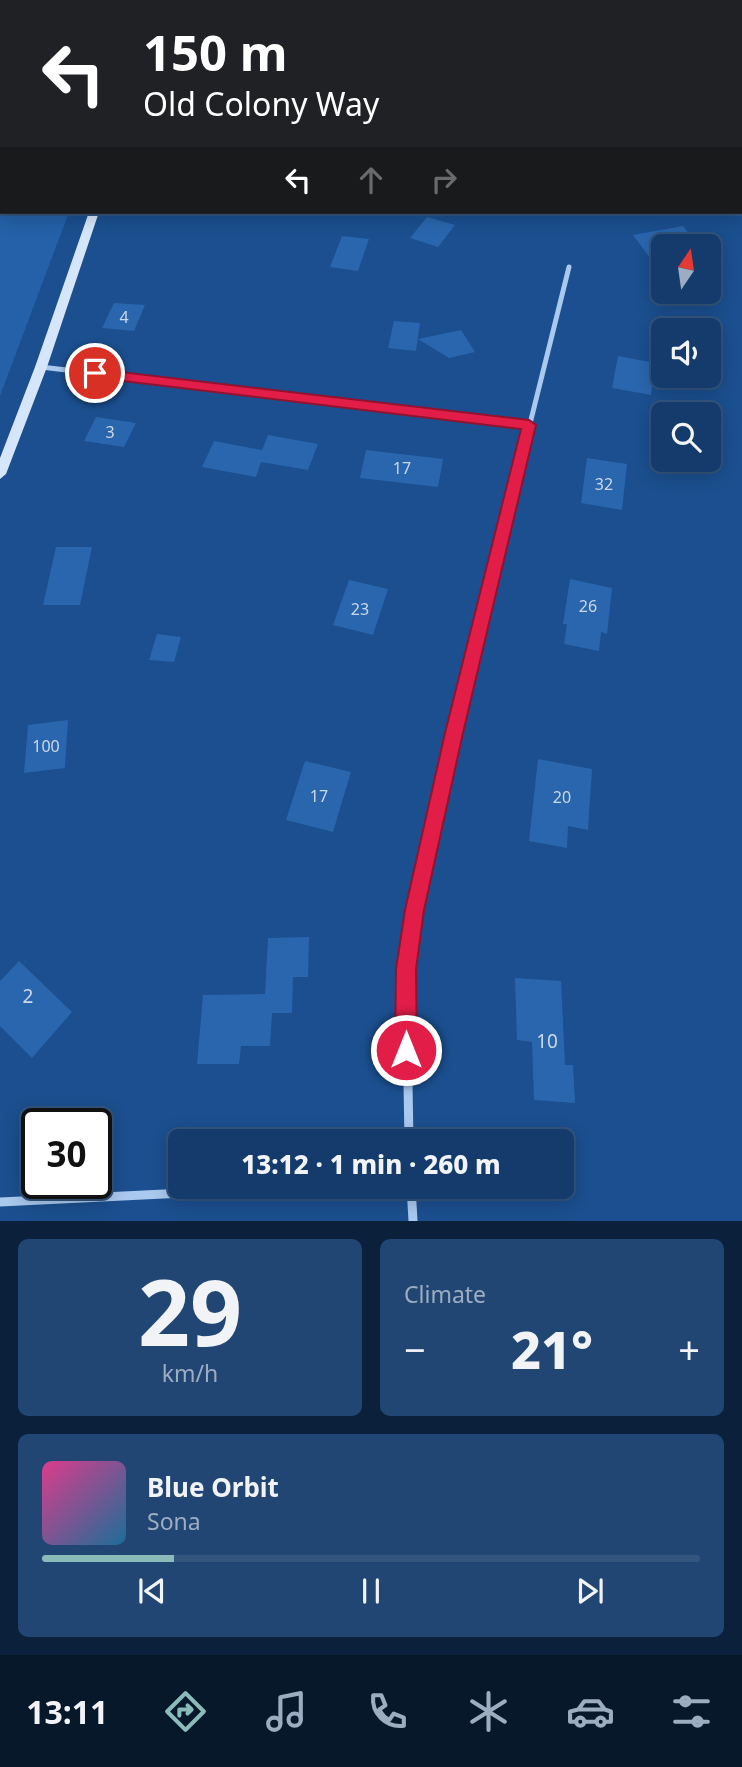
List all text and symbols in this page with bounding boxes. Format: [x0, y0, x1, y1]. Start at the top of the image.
text: 150 m [143, 19, 288, 85]
icon: left [28, 28, 119, 119]
text: Old Colony Way [143, 82, 379, 125]
icon: left [279, 161, 317, 199]
icon: ahead [352, 161, 390, 199]
icon: right [425, 161, 463, 199]
north arrow [651, 234, 721, 304]
map controls [651, 234, 721, 472]
house number: 4 [119, 306, 129, 328]
button: sound [651, 318, 721, 388]
pin [65, 343, 125, 403]
icon: arrive [76, 354, 114, 392]
button: search [651, 402, 721, 472]
house number: 3 [105, 421, 115, 443]
house number: 17 [393, 457, 411, 479]
house number: 32 [595, 473, 613, 495]
house number: 26 [579, 595, 597, 617]
house number: 23 [351, 598, 369, 620]
house number: 100 [32, 735, 60, 757]
house number: 17 [310, 785, 328, 807]
house number: 20 [553, 786, 571, 808]
house number: 2 [23, 983, 33, 1009]
position arrow [369, 1013, 443, 1087]
house number: 10 [536, 1028, 558, 1054]
speed limit sign: 30 [21, 1108, 112, 1199]
text: 13:12 · 1 min · 260 m [241, 1146, 501, 1182]
text: 29 [138, 1249, 242, 1373]
text: Climate [404, 1278, 486, 1310]
text: 21° [511, 1313, 593, 1384]
text: − [404, 1323, 426, 1375]
text: + [678, 1323, 700, 1375]
text: km/h [162, 1357, 218, 1389]
text: Blue Orbit [147, 1469, 279, 1505]
text: Sona [147, 1505, 201, 1537]
icon: previous [133, 1572, 171, 1610]
icon: pause [352, 1572, 390, 1610]
icon: next [571, 1572, 609, 1610]
icon: directions [161, 1687, 210, 1736]
icon: music [262, 1687, 311, 1736]
icon: phone [363, 1687, 412, 1736]
icon: climate [464, 1687, 513, 1736]
icon: car [566, 1687, 615, 1736]
icon: filters [667, 1687, 716, 1736]
text: 13:11 [26, 1690, 108, 1733]

